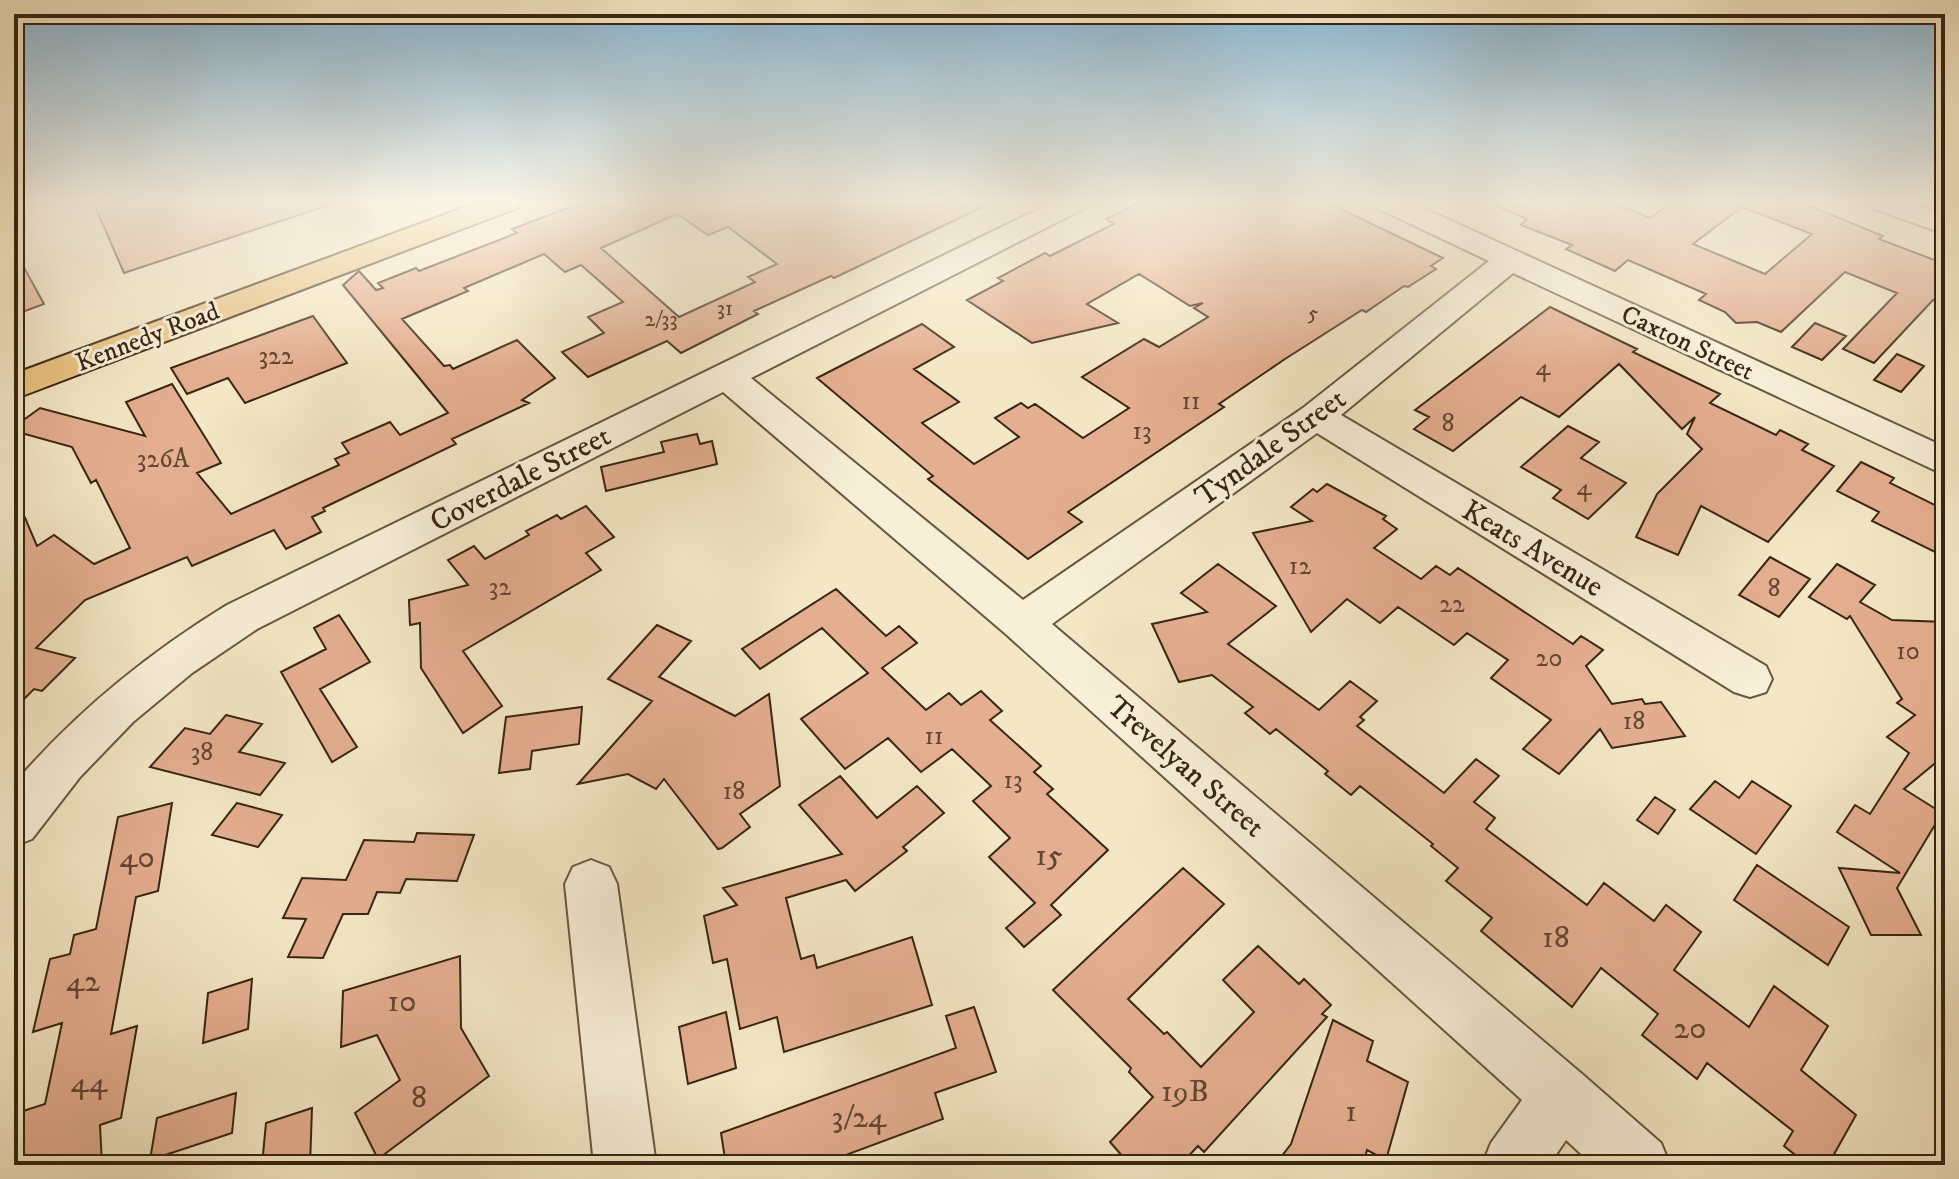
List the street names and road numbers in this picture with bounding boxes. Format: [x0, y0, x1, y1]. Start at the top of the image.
street label: Kennedy Road [71, 295, 224, 380]
street label: Caxton Street [1616, 298, 1759, 388]
street label: Tyndale Street [1188, 381, 1354, 515]
street label: Coverdale Street [424, 418, 617, 541]
street label: Keats Avenue [1455, 493, 1610, 606]
street label: Trevelyan Street [1098, 688, 1272, 846]

